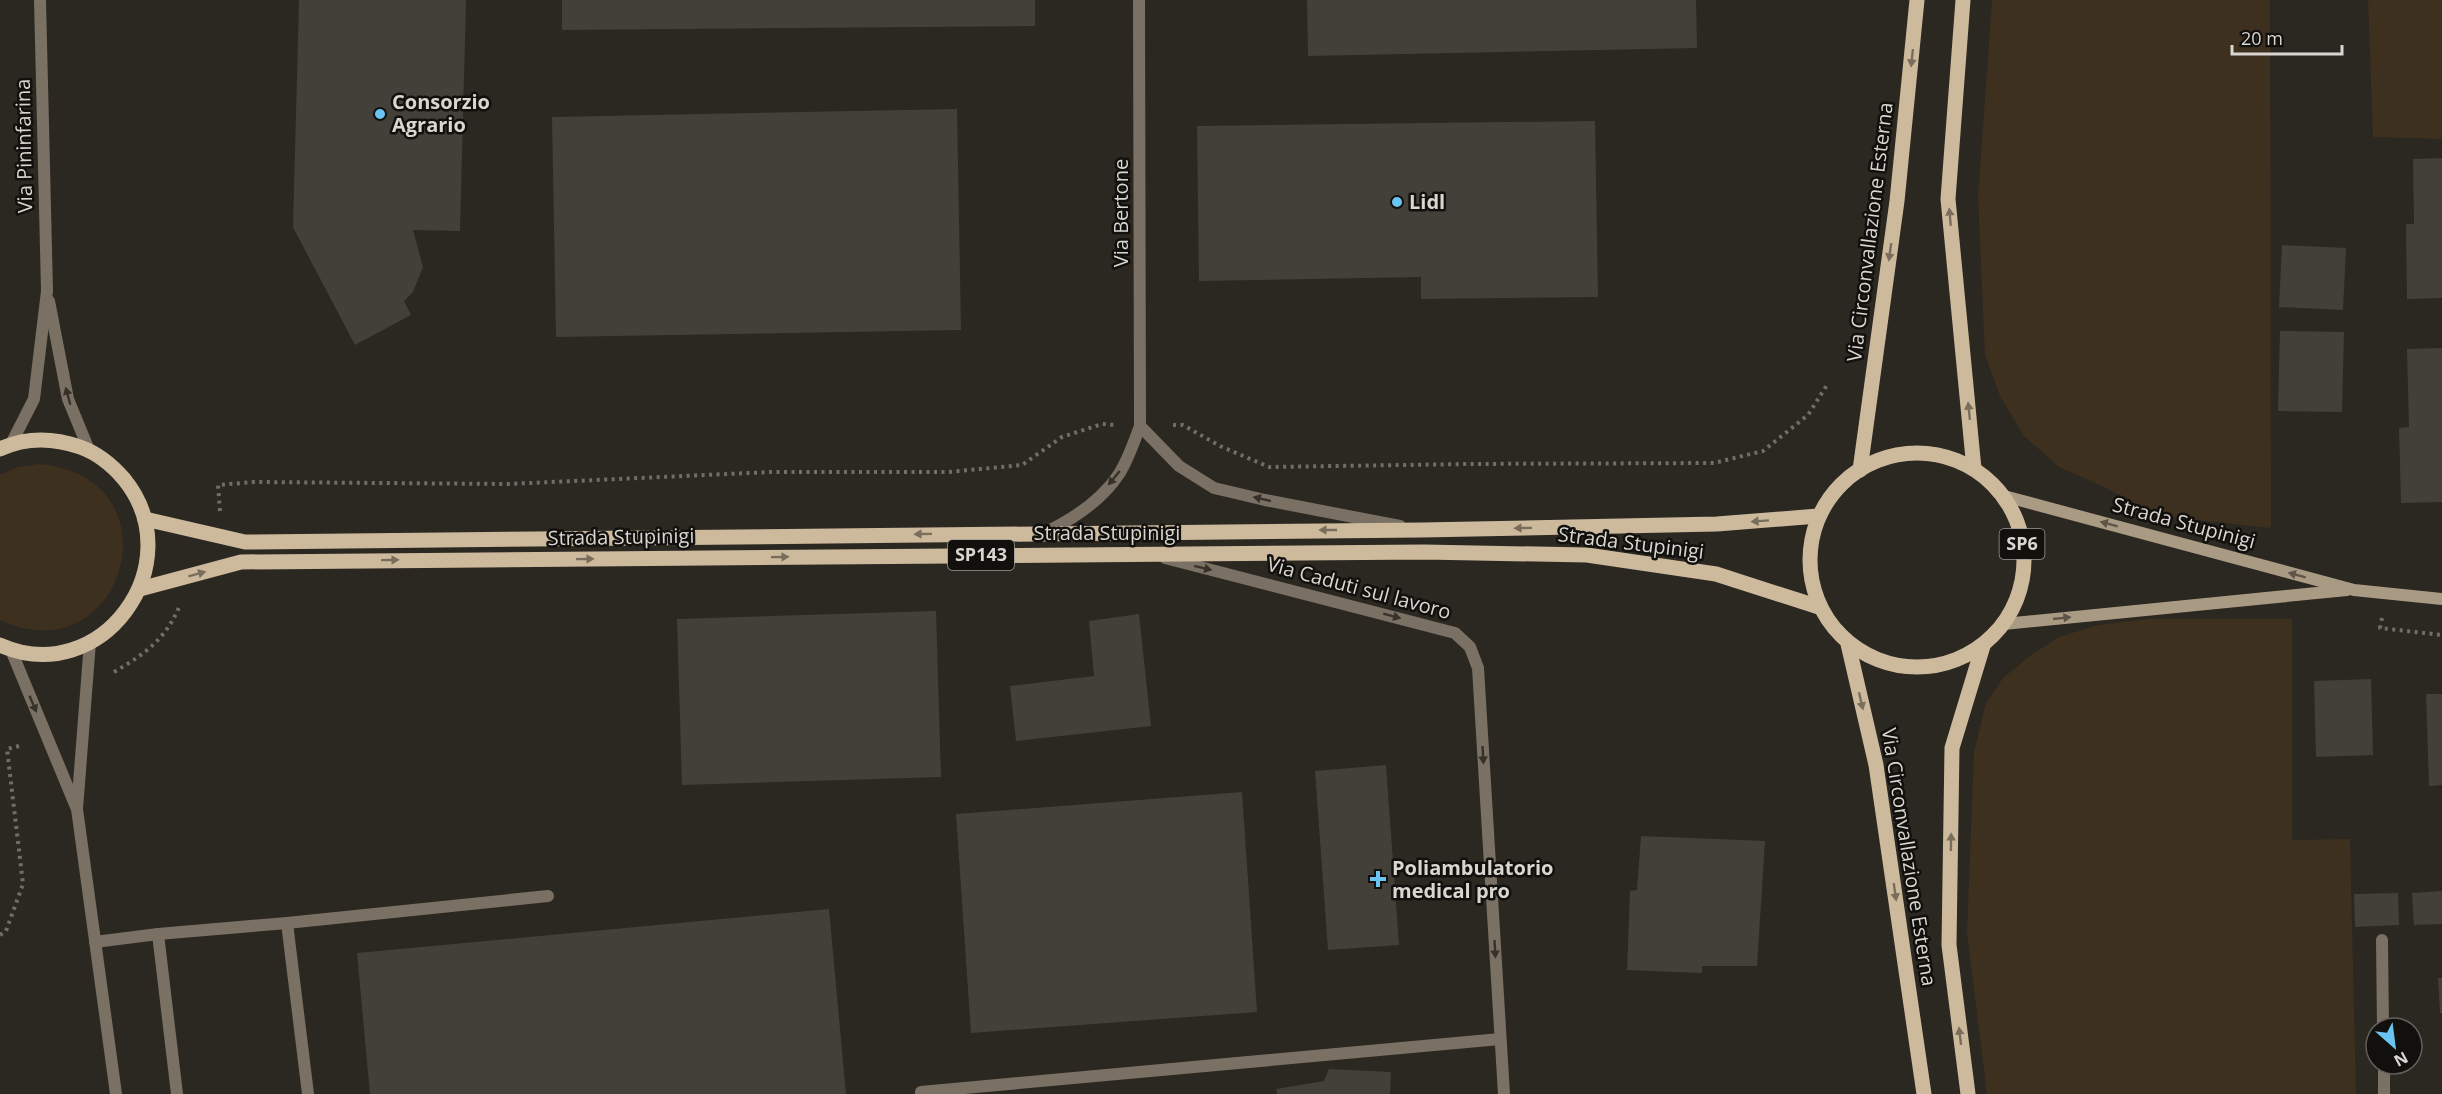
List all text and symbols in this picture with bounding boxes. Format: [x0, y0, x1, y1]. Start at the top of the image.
scale bar [2232, 18, 2342, 56]
text: 20 m [2241, 26, 2283, 50]
one-way arrow [1907, 49, 1917, 68]
street label: Via Pininfarina [9, 79, 38, 213]
place label: Consorzio Agrario [392, 88, 490, 138]
street label: Via Circonvallazione Esterna [1840, 101, 1899, 363]
marker: Consorzio Agrario [373, 107, 387, 121]
street label: Via Bertone [1107, 159, 1134, 267]
place label: Lidl [1409, 188, 1445, 215]
marker: Lidl [1390, 195, 1404, 209]
one-way arrow [1945, 207, 1955, 226]
one-way arrow [1886, 243, 1895, 262]
one-way arrow [63, 387, 73, 405]
one-way arrow [1964, 401, 1974, 420]
one-way arrow [1108, 470, 1121, 486]
street label: Strada Stupinigi [2110, 490, 2259, 555]
one-way arrow [1252, 493, 1271, 503]
one-way arrow [1750, 516, 1769, 526]
street label: Strada Stupinigi [1034, 519, 1180, 546]
one-way arrow [2100, 519, 2118, 529]
street label: Strada Stupinigi [1557, 520, 1706, 565]
street label: Strada Stupinigi [547, 522, 695, 551]
one-way arrow [1514, 523, 1533, 533]
one-way arrow [1319, 525, 1338, 535]
one-way arrow [914, 529, 933, 539]
road number: SP6 [2000, 529, 2044, 559]
road number: SP143 [948, 540, 1014, 570]
street label: Via Caduti sul lavoro [1264, 550, 1454, 625]
one-way arrow [771, 552, 790, 562]
one-way arrow [576, 554, 595, 563]
one-way arrow [381, 556, 400, 565]
one-way arrow [1194, 563, 1213, 573]
one-way arrow [188, 568, 206, 578]
one-way arrow [2288, 569, 2306, 579]
one-way arrow [1383, 612, 1401, 622]
one-way arrow [2053, 613, 2072, 623]
one-way arrow [1857, 691, 1867, 710]
one-way arrow [29, 695, 38, 713]
street label: Via Circonvallazione Esterna [1876, 726, 1943, 988]
one-way arrow [1479, 745, 1488, 764]
one-way arrow [1946, 832, 1955, 851]
place label: Poliambulatorio medical pro [1392, 854, 1553, 904]
marker: Poliambulatorio medical pro [1369, 870, 1387, 888]
one-way arrow [1890, 883, 1899, 902]
one-way arrow [1490, 940, 1500, 959]
north arrow [2364, 1016, 2424, 1076]
one-way arrow [1956, 1026, 1965, 1045]
text: N [2390, 1046, 2412, 1072]

